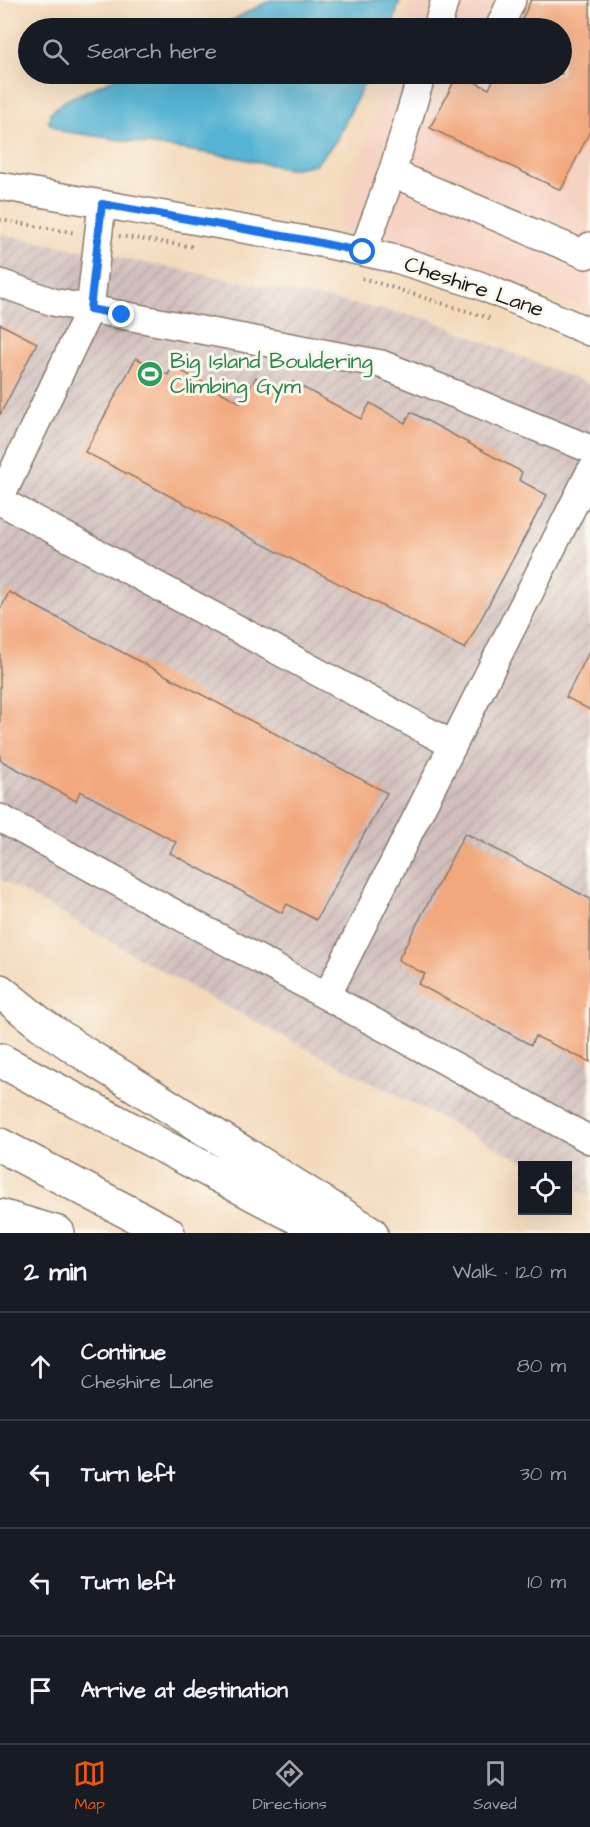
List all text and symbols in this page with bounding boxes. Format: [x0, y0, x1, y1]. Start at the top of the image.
search box [18, 18, 572, 84]
icon: search [39, 35, 72, 68]
text: Search here [87, 36, 217, 67]
route start [349, 238, 375, 264]
street label: Cheshire Lane [400, 249, 548, 325]
route end [108, 301, 134, 327]
place label: Big Island Bouldering Climbing Gym [170, 346, 373, 403]
sports icon: Big Island Bouldering Climbing Gym [135, 359, 165, 389]
map controls [518, 1161, 572, 1215]
button: locate [518, 1161, 572, 1215]
text: 2 min [24, 1254, 86, 1290]
text: Walk · 120 m [453, 1258, 566, 1286]
text: Continue [81, 1337, 166, 1368]
icon: ahead [24, 1350, 57, 1383]
text: 80 m [517, 1352, 566, 1380]
text: Cheshire Lane [81, 1368, 214, 1396]
icon: left [24, 1458, 57, 1491]
text: Turn left [81, 1459, 175, 1490]
text: 30 m [520, 1460, 566, 1488]
icon: left [24, 1566, 57, 1599]
text: Turn left [81, 1567, 175, 1598]
text: 10 m [527, 1568, 566, 1596]
icon: arrive [24, 1674, 57, 1707]
text: Arrive at destination [81, 1675, 288, 1706]
tab: Map [73, 1757, 106, 1815]
tab: Directions [253, 1757, 327, 1815]
tab: Saved [473, 1757, 517, 1815]

